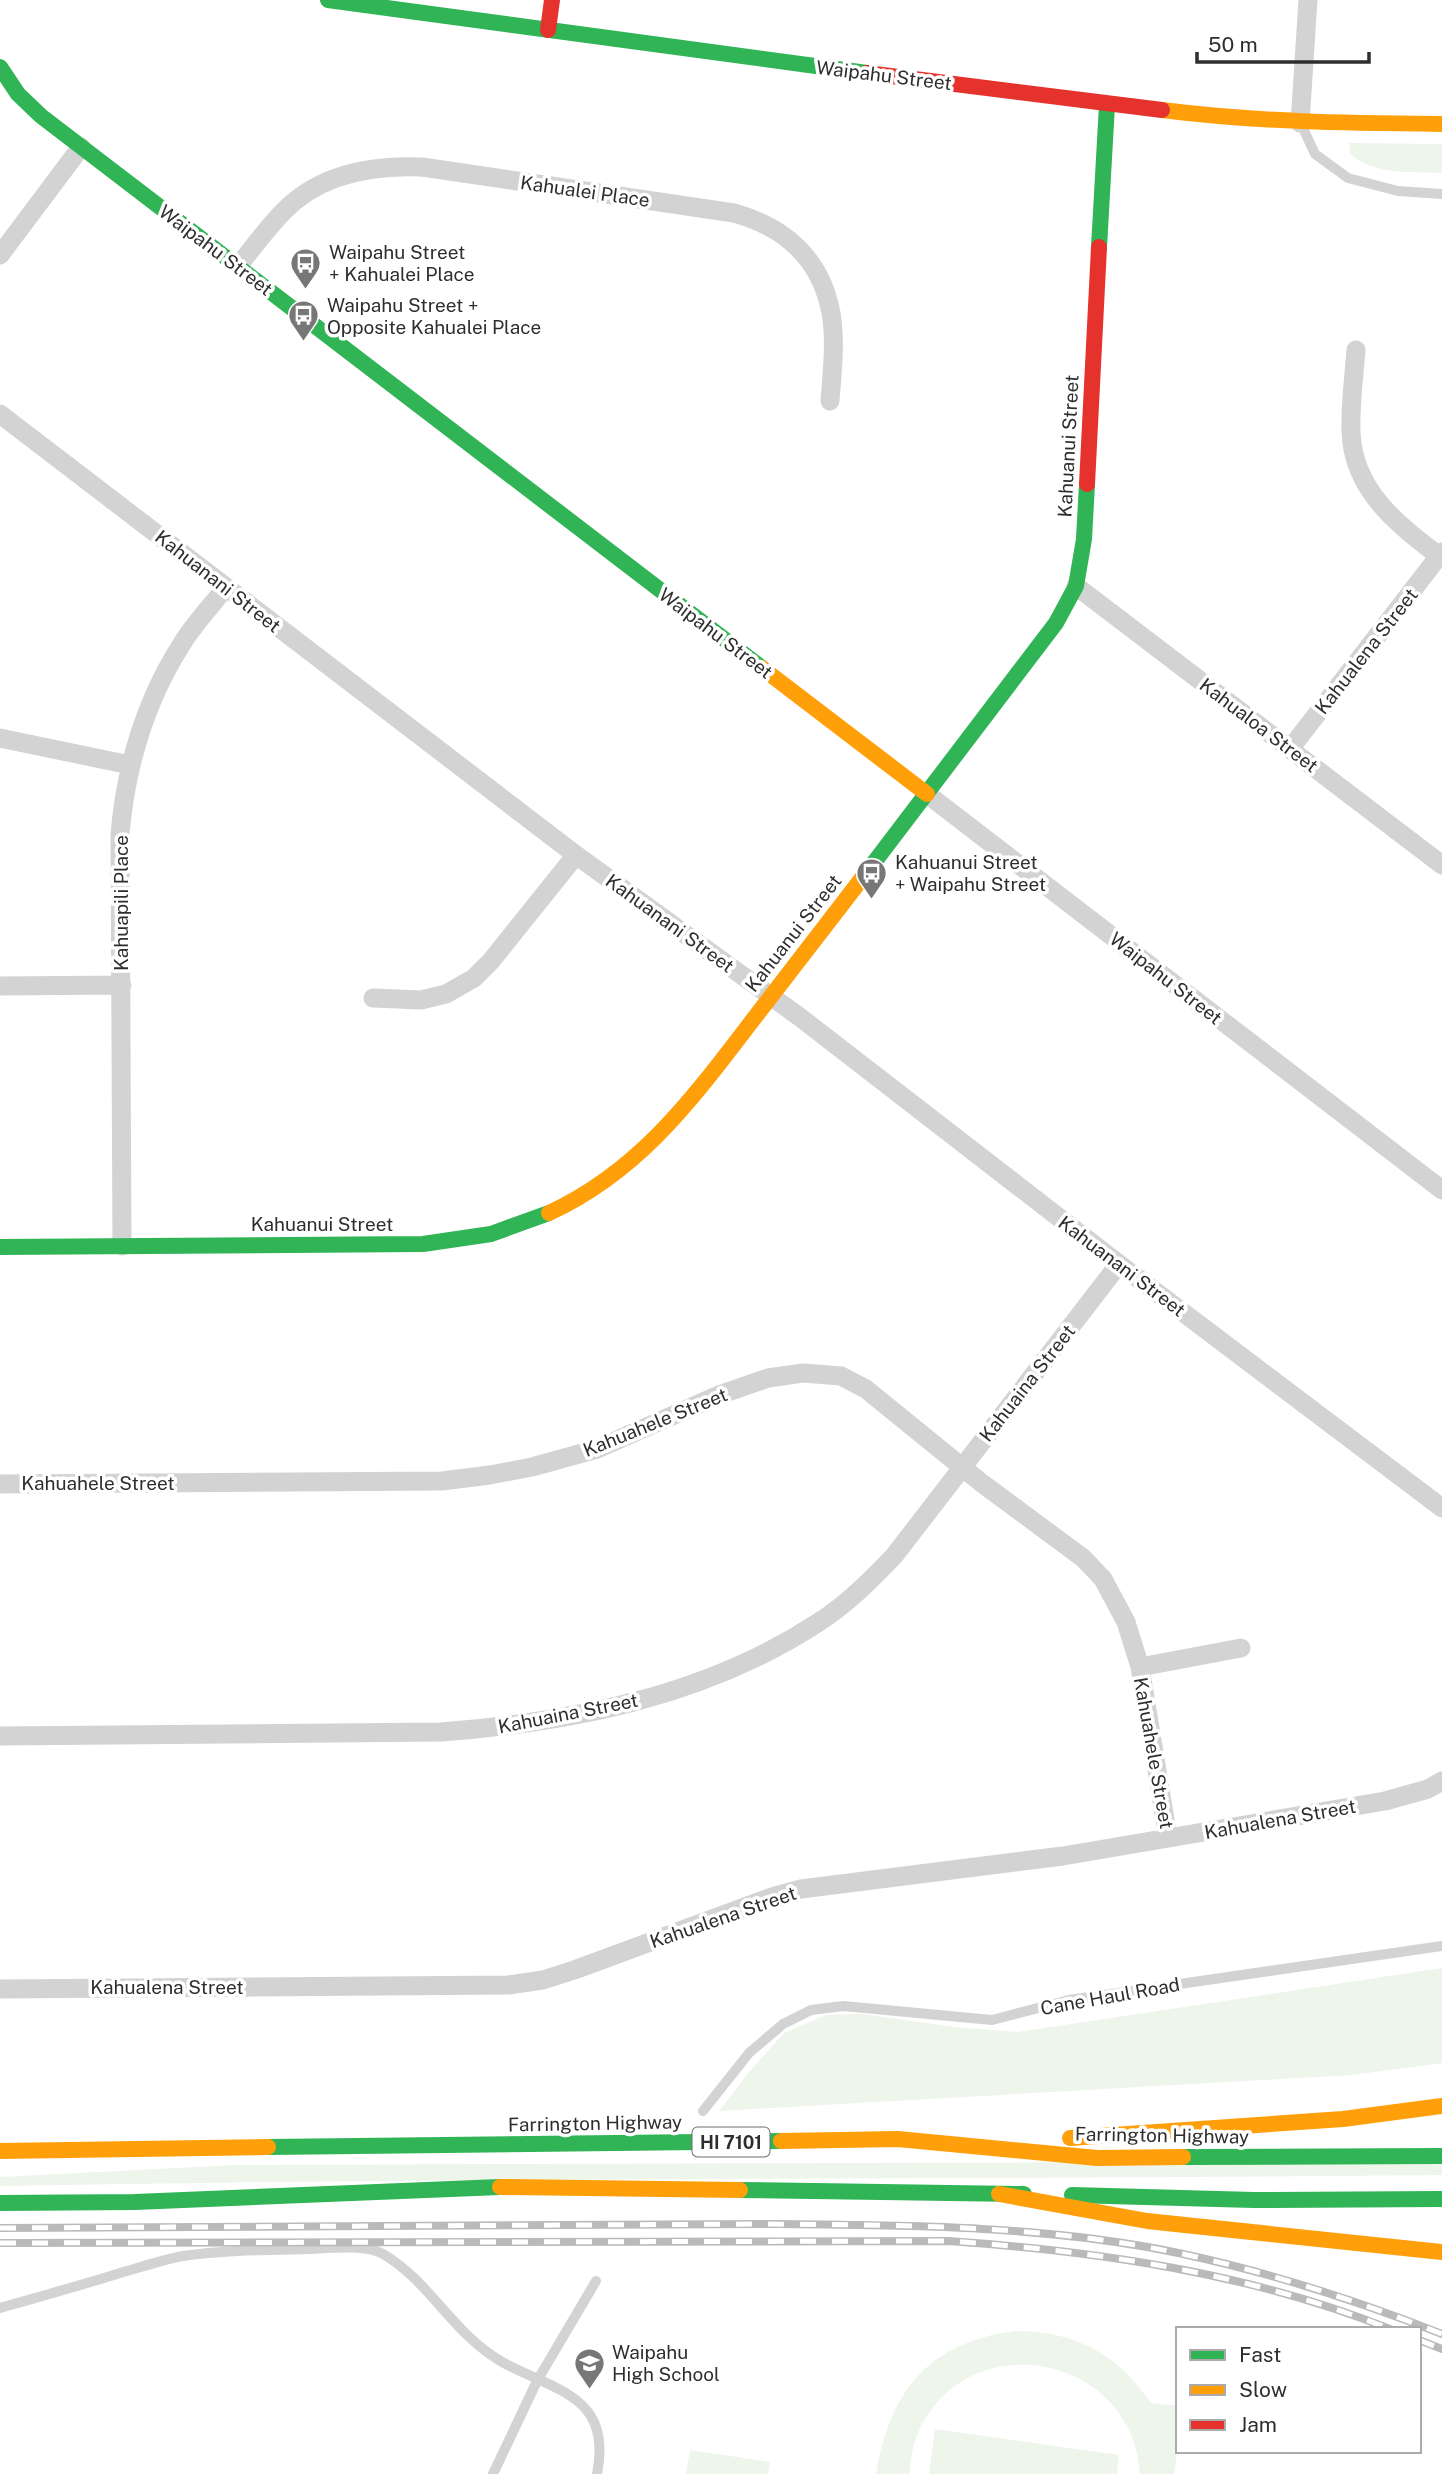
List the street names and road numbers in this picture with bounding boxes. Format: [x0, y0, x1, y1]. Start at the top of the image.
street label: Waipahu Street [815, 56, 953, 94]
street label: Kahualei Place [519, 171, 651, 211]
street label: Waipahu Street [155, 200, 277, 300]
street label: Kahuanui Street [1053, 374, 1083, 518]
street label: Kahuanani Street [151, 525, 285, 637]
street label: Waipahu Street [655, 583, 777, 683]
street label: Kahualena Street [1310, 584, 1422, 718]
street label: Kahualoa Street [1196, 673, 1322, 777]
street label: Kahuapili Place [110, 835, 132, 971]
street label: Kahuanani Street [602, 869, 738, 977]
street label: Kahuanui Street [740, 870, 846, 996]
street label: Waipahu Street [1105, 927, 1227, 1029]
street label: Kahuanani Street [1054, 1211, 1190, 1321]
street label: Kahuanui Street [251, 1213, 393, 1235]
street label: Kahuaina Street [975, 1320, 1079, 1446]
street label: Kahuahele Street [580, 1383, 730, 1461]
street label: Kahuahele Street [21, 1472, 175, 1494]
street label: Kahuahele Street [1130, 1675, 1178, 1831]
street label: Kahuaina Street [496, 1689, 640, 1737]
street label: Kahualena Street [1203, 1795, 1357, 1843]
street label: Kahualena Street [647, 1882, 799, 1952]
street label: Cane Haul Road [1039, 1973, 1181, 2019]
street label: Kahualena Street [90, 1976, 244, 1998]
street label: Farrington Highway [508, 2110, 682, 2136]
street label: Farrington Highway [1075, 2122, 1249, 2148]
road number: HI 7101 [692, 2128, 770, 2156]

